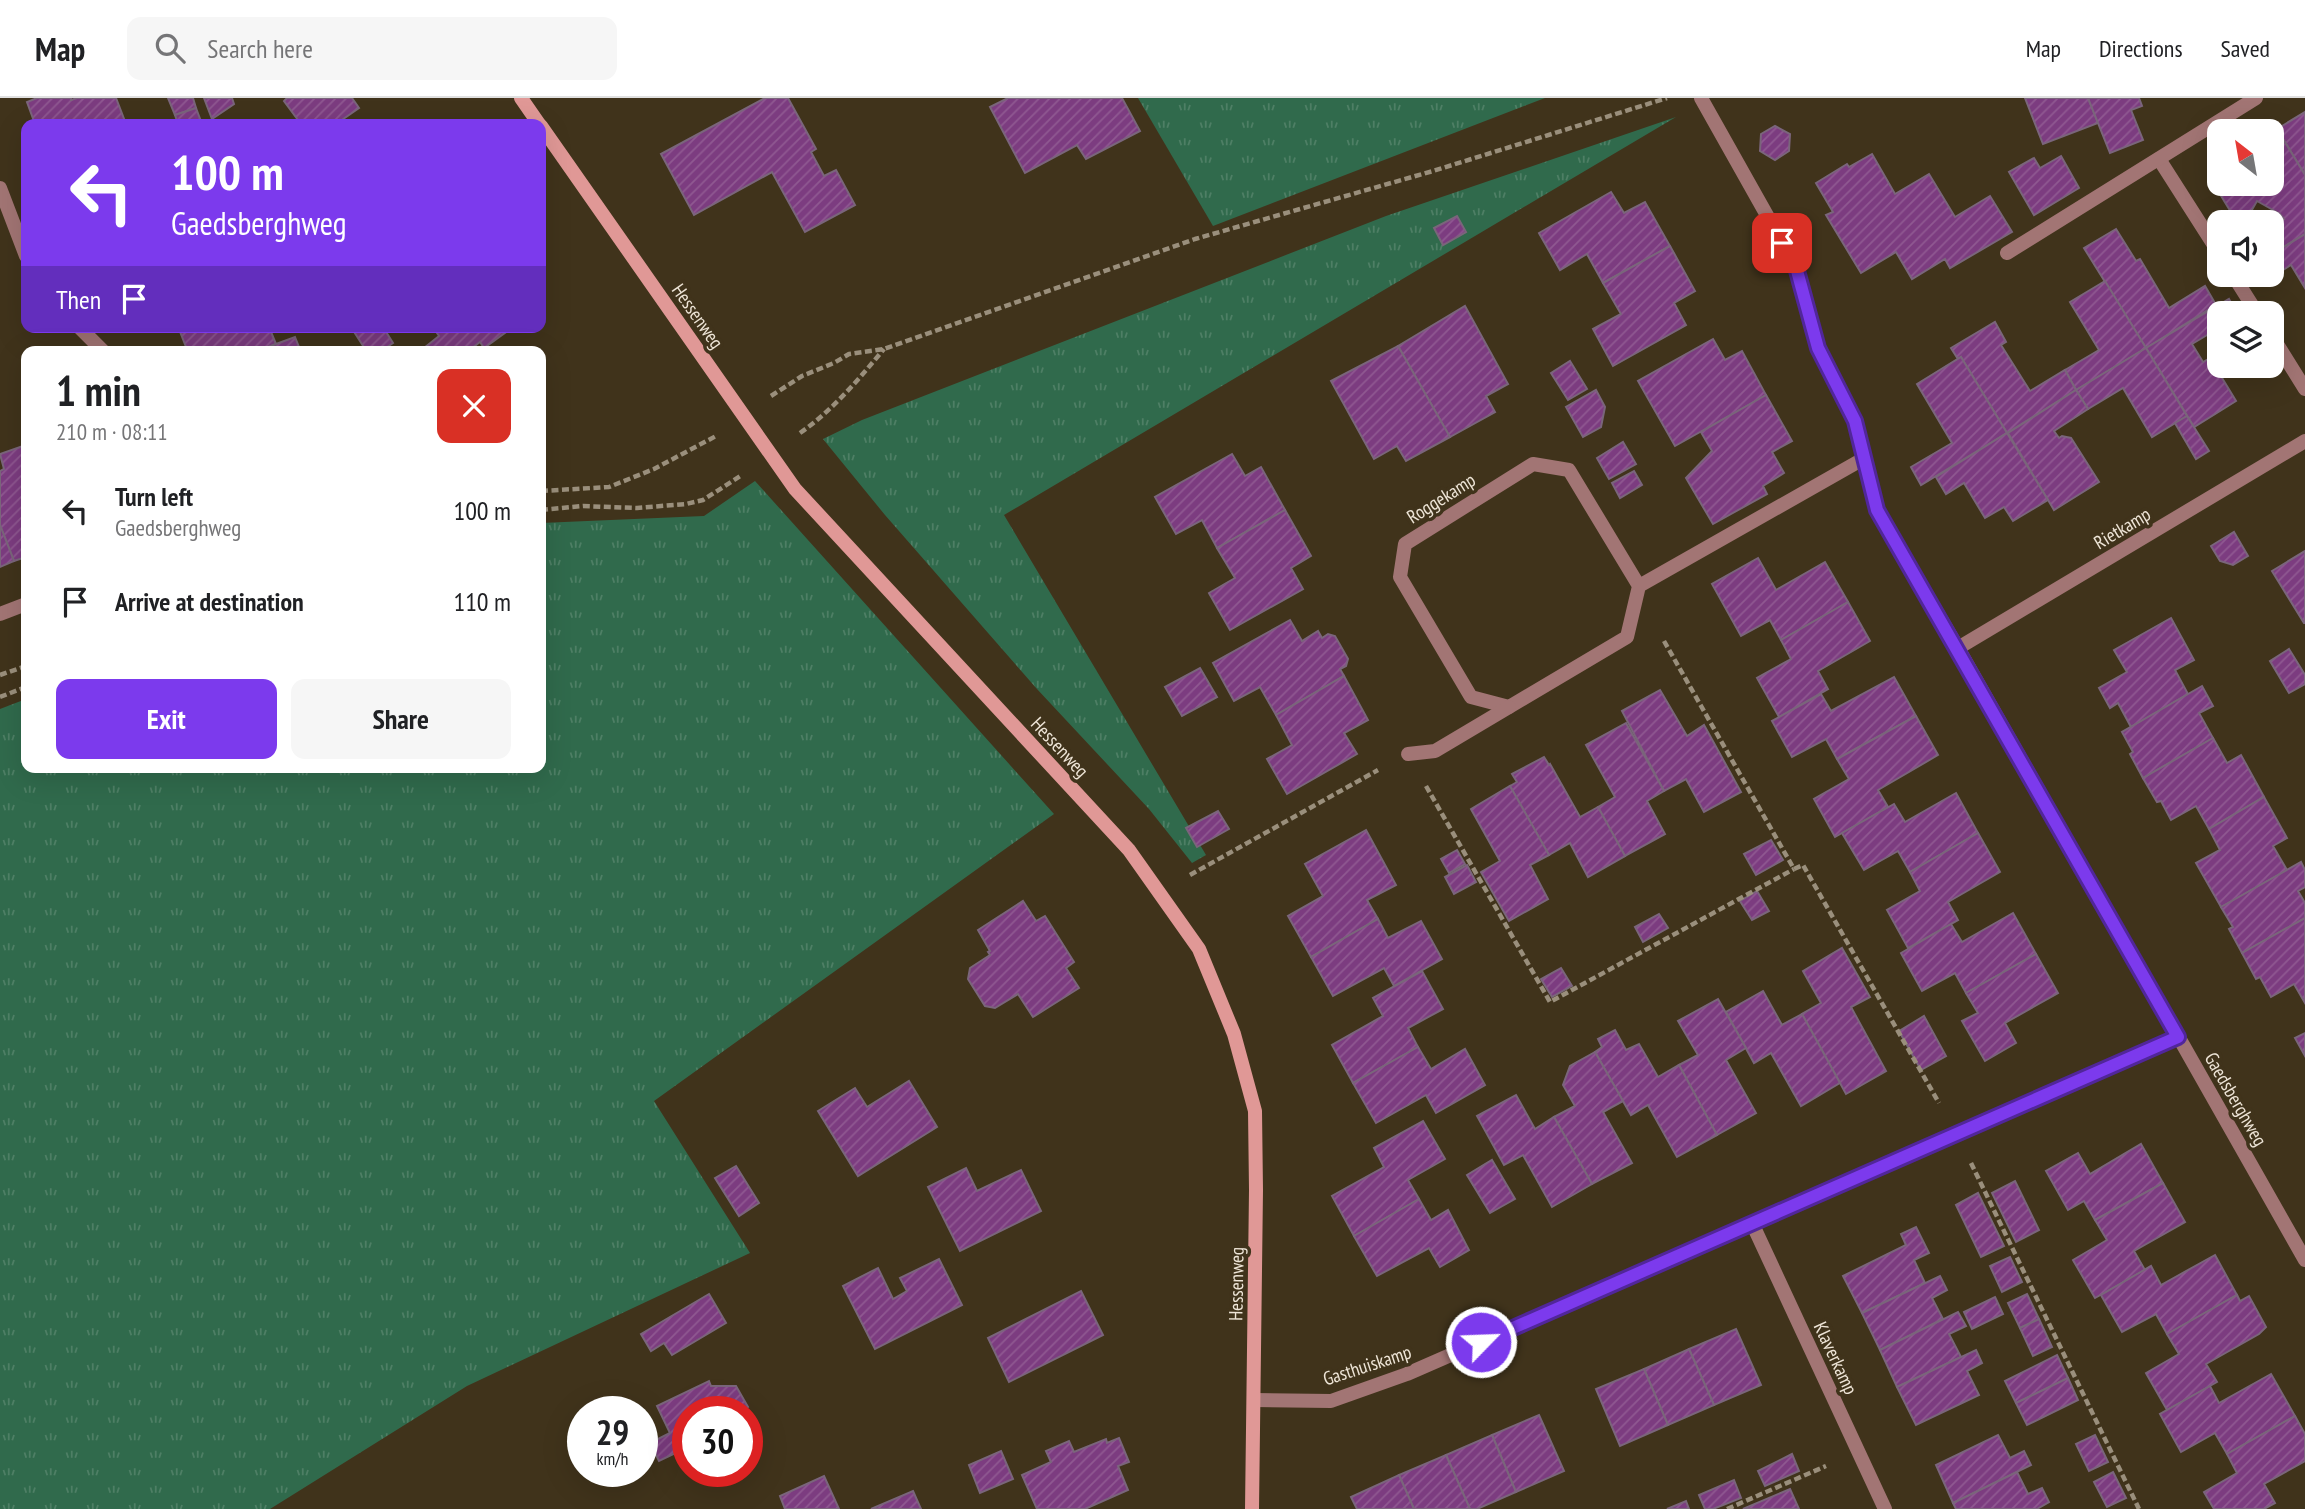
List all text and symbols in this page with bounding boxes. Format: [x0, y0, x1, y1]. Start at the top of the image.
search box [127, 17, 617, 80]
text: Map [35, 27, 85, 70]
icon: search [151, 29, 189, 67]
text: Search here [207, 32, 313, 65]
text: Map [2026, 33, 2061, 64]
text: Directions [2099, 33, 2183, 64]
text: Saved [2221, 33, 2270, 64]
north arrow [2207, 119, 2284, 196]
map controls [2207, 119, 2284, 378]
text: 100 m [171, 140, 284, 204]
icon: left [56, 147, 147, 238]
text: Gaedsberghweg [171, 202, 347, 244]
button: sound [2207, 210, 2284, 287]
pin [1752, 213, 1812, 273]
icon: arrive [1763, 224, 1801, 262]
street label: Hessenweg [667, 279, 729, 353]
icon: arrive [115, 280, 153, 318]
text: Then [56, 283, 101, 316]
button: layers [2207, 301, 2284, 378]
text: 1 min [56, 363, 141, 418]
button: close [437, 369, 511, 443]
text: 210 m · 08:11 [56, 417, 168, 446]
street label: Roggekamp [1402, 468, 1480, 528]
text: Turn left [115, 480, 193, 513]
icon: left [56, 492, 94, 530]
text: 100 m [453, 494, 511, 527]
street label: Rietkamp [2089, 502, 2155, 554]
text: Gaedsberghweg [115, 513, 241, 542]
icon: arrive [56, 583, 94, 621]
text: Arrive at destination [115, 585, 304, 618]
text: 110 m [453, 585, 511, 618]
button: Exit [56, 679, 277, 759]
button: Share [291, 679, 511, 759]
street label: Hessenweg [1026, 712, 1094, 782]
street label: Gaedsberghweg [2200, 1048, 2272, 1150]
street label: Hessenweg [1223, 1247, 1249, 1321]
position arrow [1444, 1305, 1518, 1379]
street label: Klaverkamp [1809, 1318, 1863, 1398]
street label: Gasthuiskamp [1320, 1339, 1414, 1391]
speed limit sign: 30 [672, 1396, 763, 1487]
text: 29 [596, 1409, 629, 1455]
text: km/h [597, 1447, 628, 1470]

